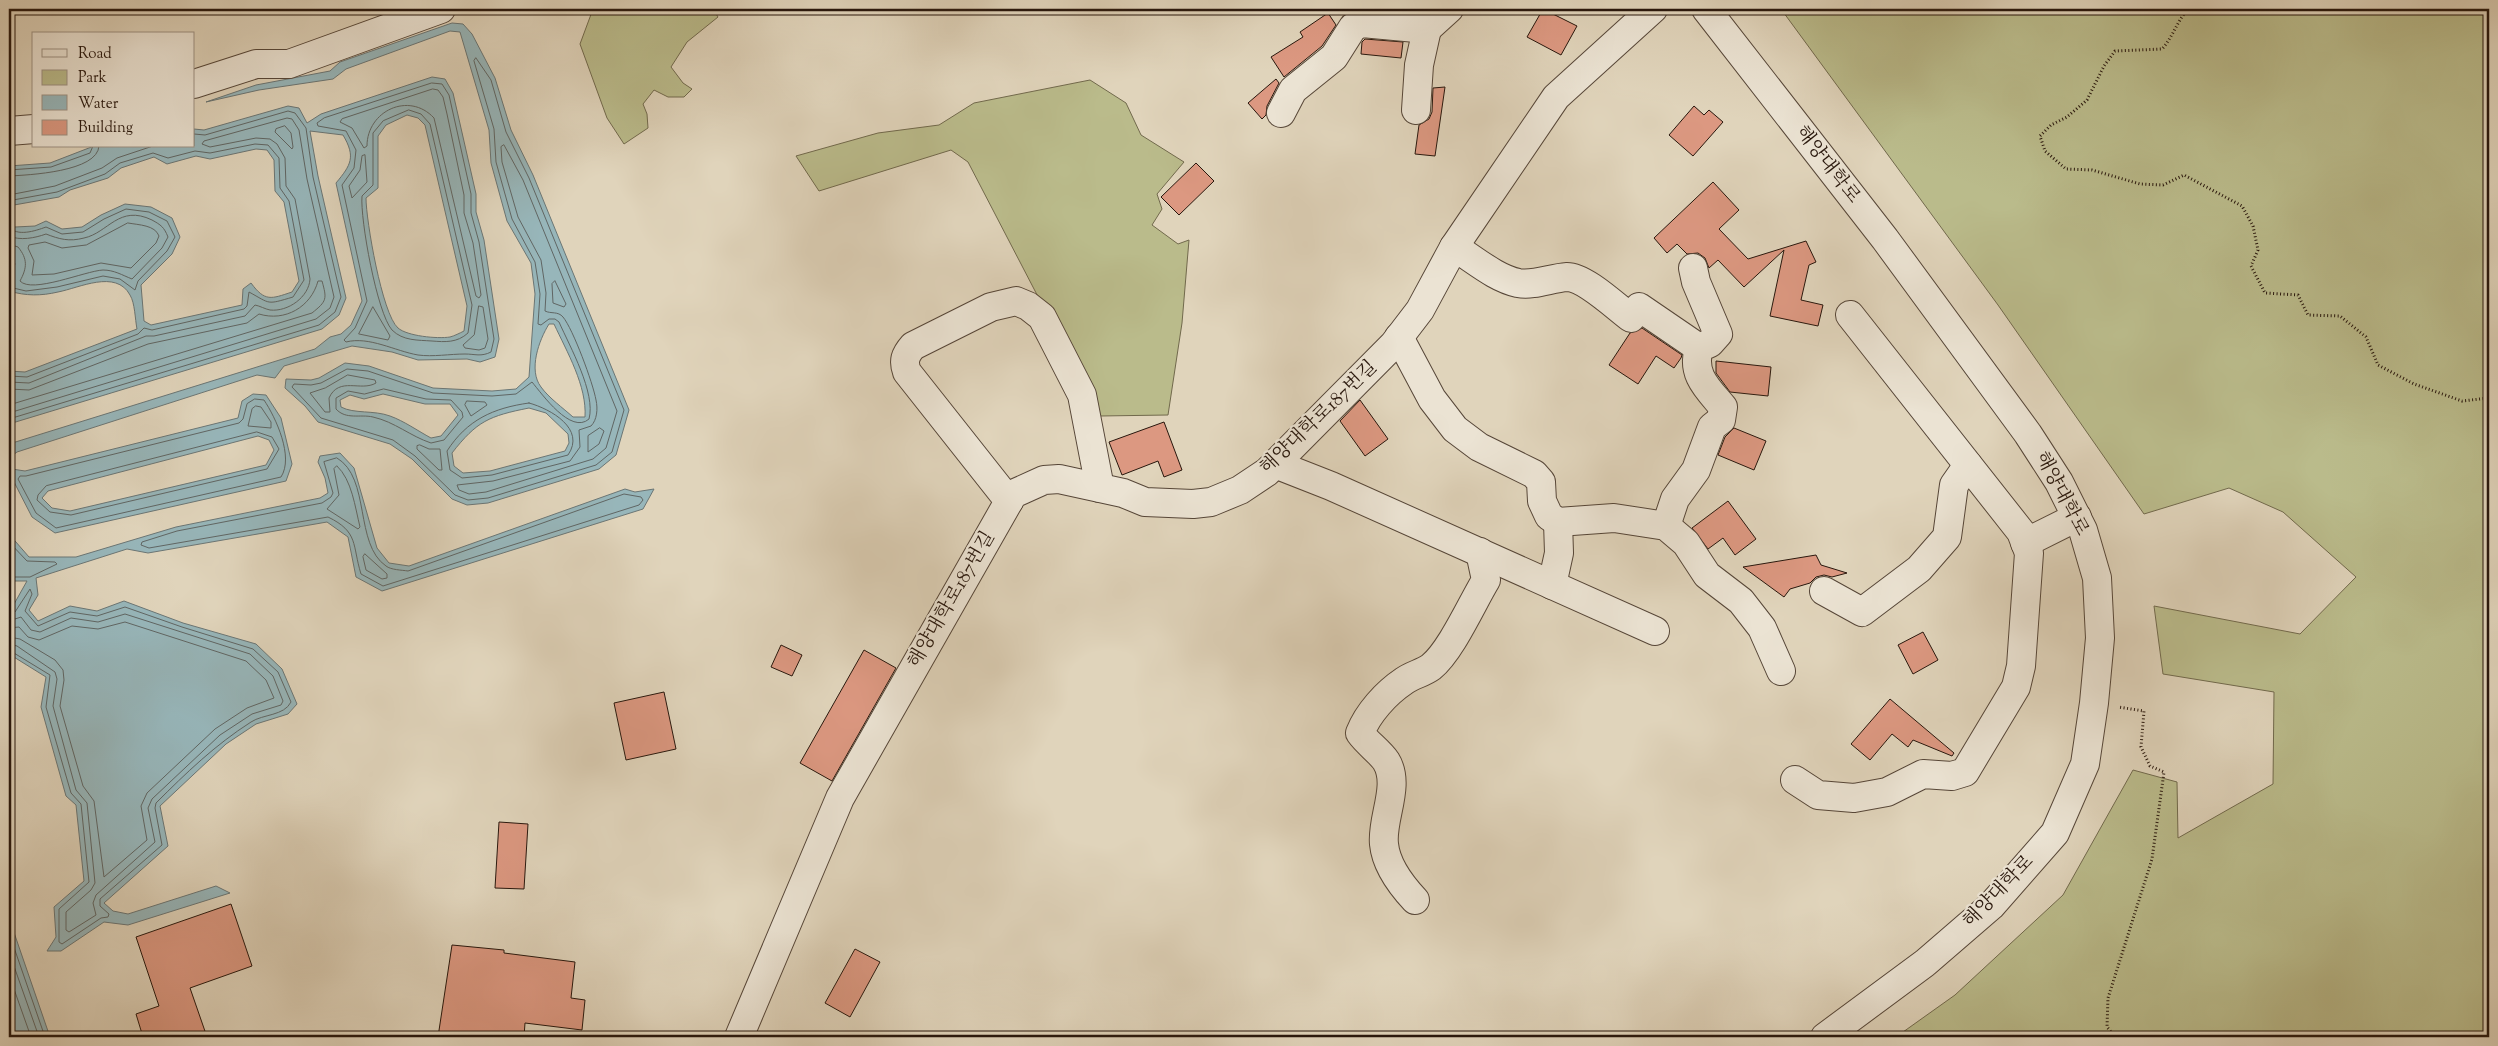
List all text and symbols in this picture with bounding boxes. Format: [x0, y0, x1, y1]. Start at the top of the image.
legend [32, 32, 195, 148]
text: Road [78, 44, 112, 65]
text: Park [78, 68, 107, 89]
text: Water [78, 94, 119, 115]
text: Building [78, 118, 133, 139]
street label: 해양대학로 [1788, 121, 1866, 209]
street label: 해양대학로187번길 [1254, 355, 1384, 481]
street label: 해양대학로 [2028, 447, 2094, 541]
street label: 해양대학로187번길 [902, 527, 1002, 673]
street label: 해양대학로 [1957, 850, 2041, 934]

